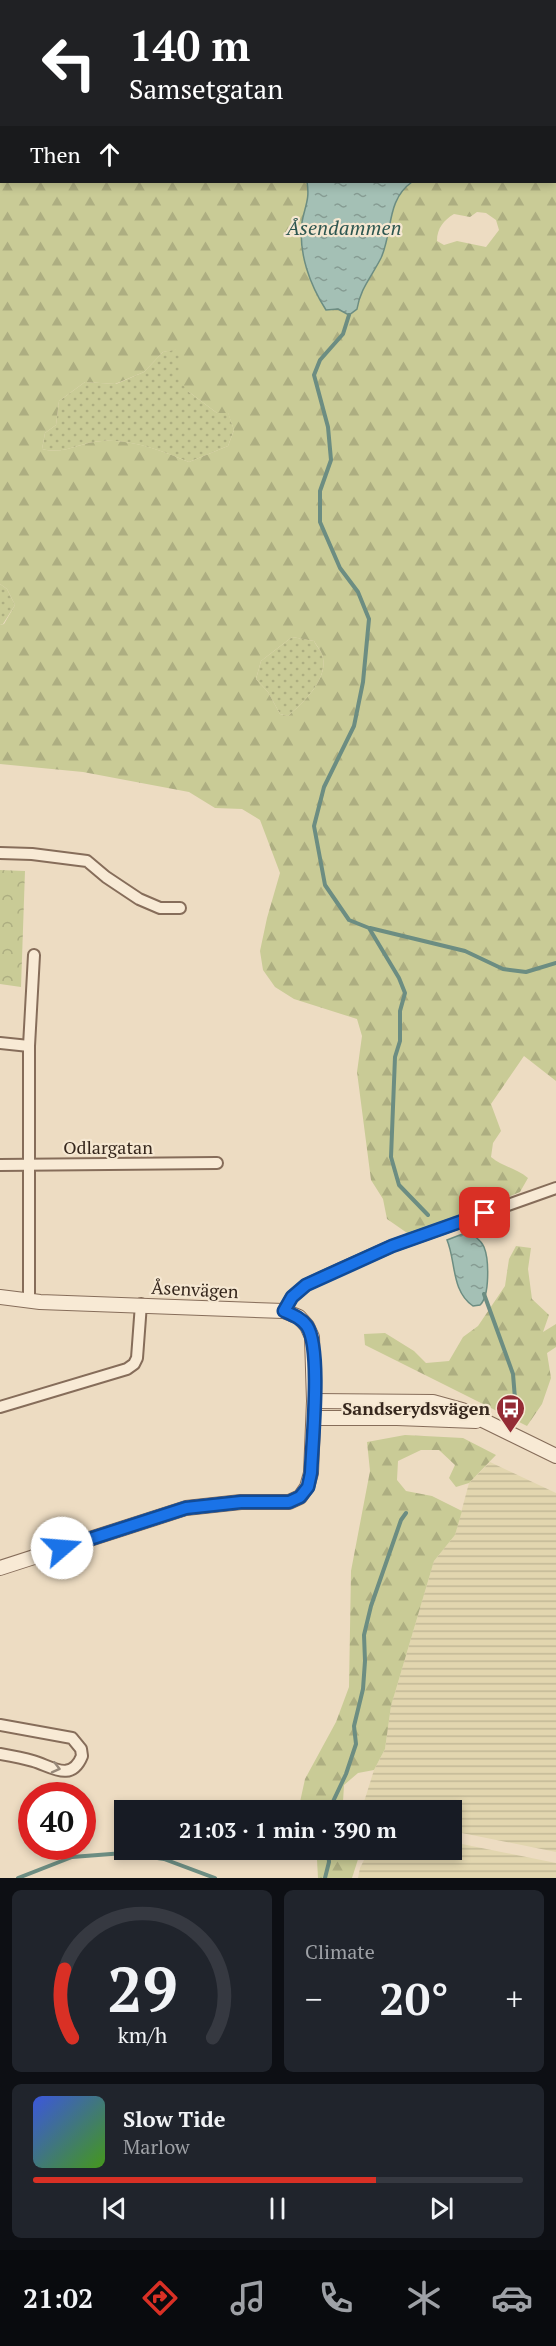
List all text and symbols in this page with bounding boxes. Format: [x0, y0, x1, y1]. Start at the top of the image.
text: 140 m [129, 17, 250, 73]
icon: left [30, 24, 108, 102]
text: Samsetgatan [129, 71, 283, 107]
icon: ahead [93, 138, 126, 171]
text: Then [30, 140, 81, 169]
water label: Åsendammen [285, 214, 402, 241]
street label: Odlargatan [63, 1135, 153, 1159]
pin [459, 1187, 510, 1238]
icon: arrive [468, 1196, 501, 1229]
street label: Åsenvägen [151, 1275, 240, 1303]
bus stop icon: Sandserydsvägen [495, 1392, 527, 1434]
place label: Sandserydsvägen [342, 1396, 490, 1420]
position arrow [30, 1516, 94, 1580]
one-way arrow [51, 1761, 61, 1774]
speed limit sign: 40 [18, 1782, 96, 1860]
text: 21:03 · 1 min · 390 m [179, 1815, 397, 1844]
text: Climate [305, 1938, 375, 1965]
text: 29 [107, 1947, 177, 2030]
text: 20° [379, 1968, 449, 2028]
text: − [305, 1977, 323, 2020]
text: + [505, 1977, 523, 2020]
text: km/h [117, 2021, 167, 2049]
text: Slow Tide [123, 2104, 226, 2133]
text: Marlow [123, 2133, 190, 2160]
icon: previous [98, 2192, 131, 2225]
icon: pause [261, 2192, 294, 2225]
icon: next [425, 2192, 458, 2225]
icon: directions [139, 2277, 181, 2319]
icon: music [227, 2277, 269, 2319]
icon: phone [315, 2277, 357, 2319]
icon: climate [403, 2277, 445, 2319]
icon: car [491, 2277, 533, 2319]
text: 21:02 [23, 2280, 93, 2316]

